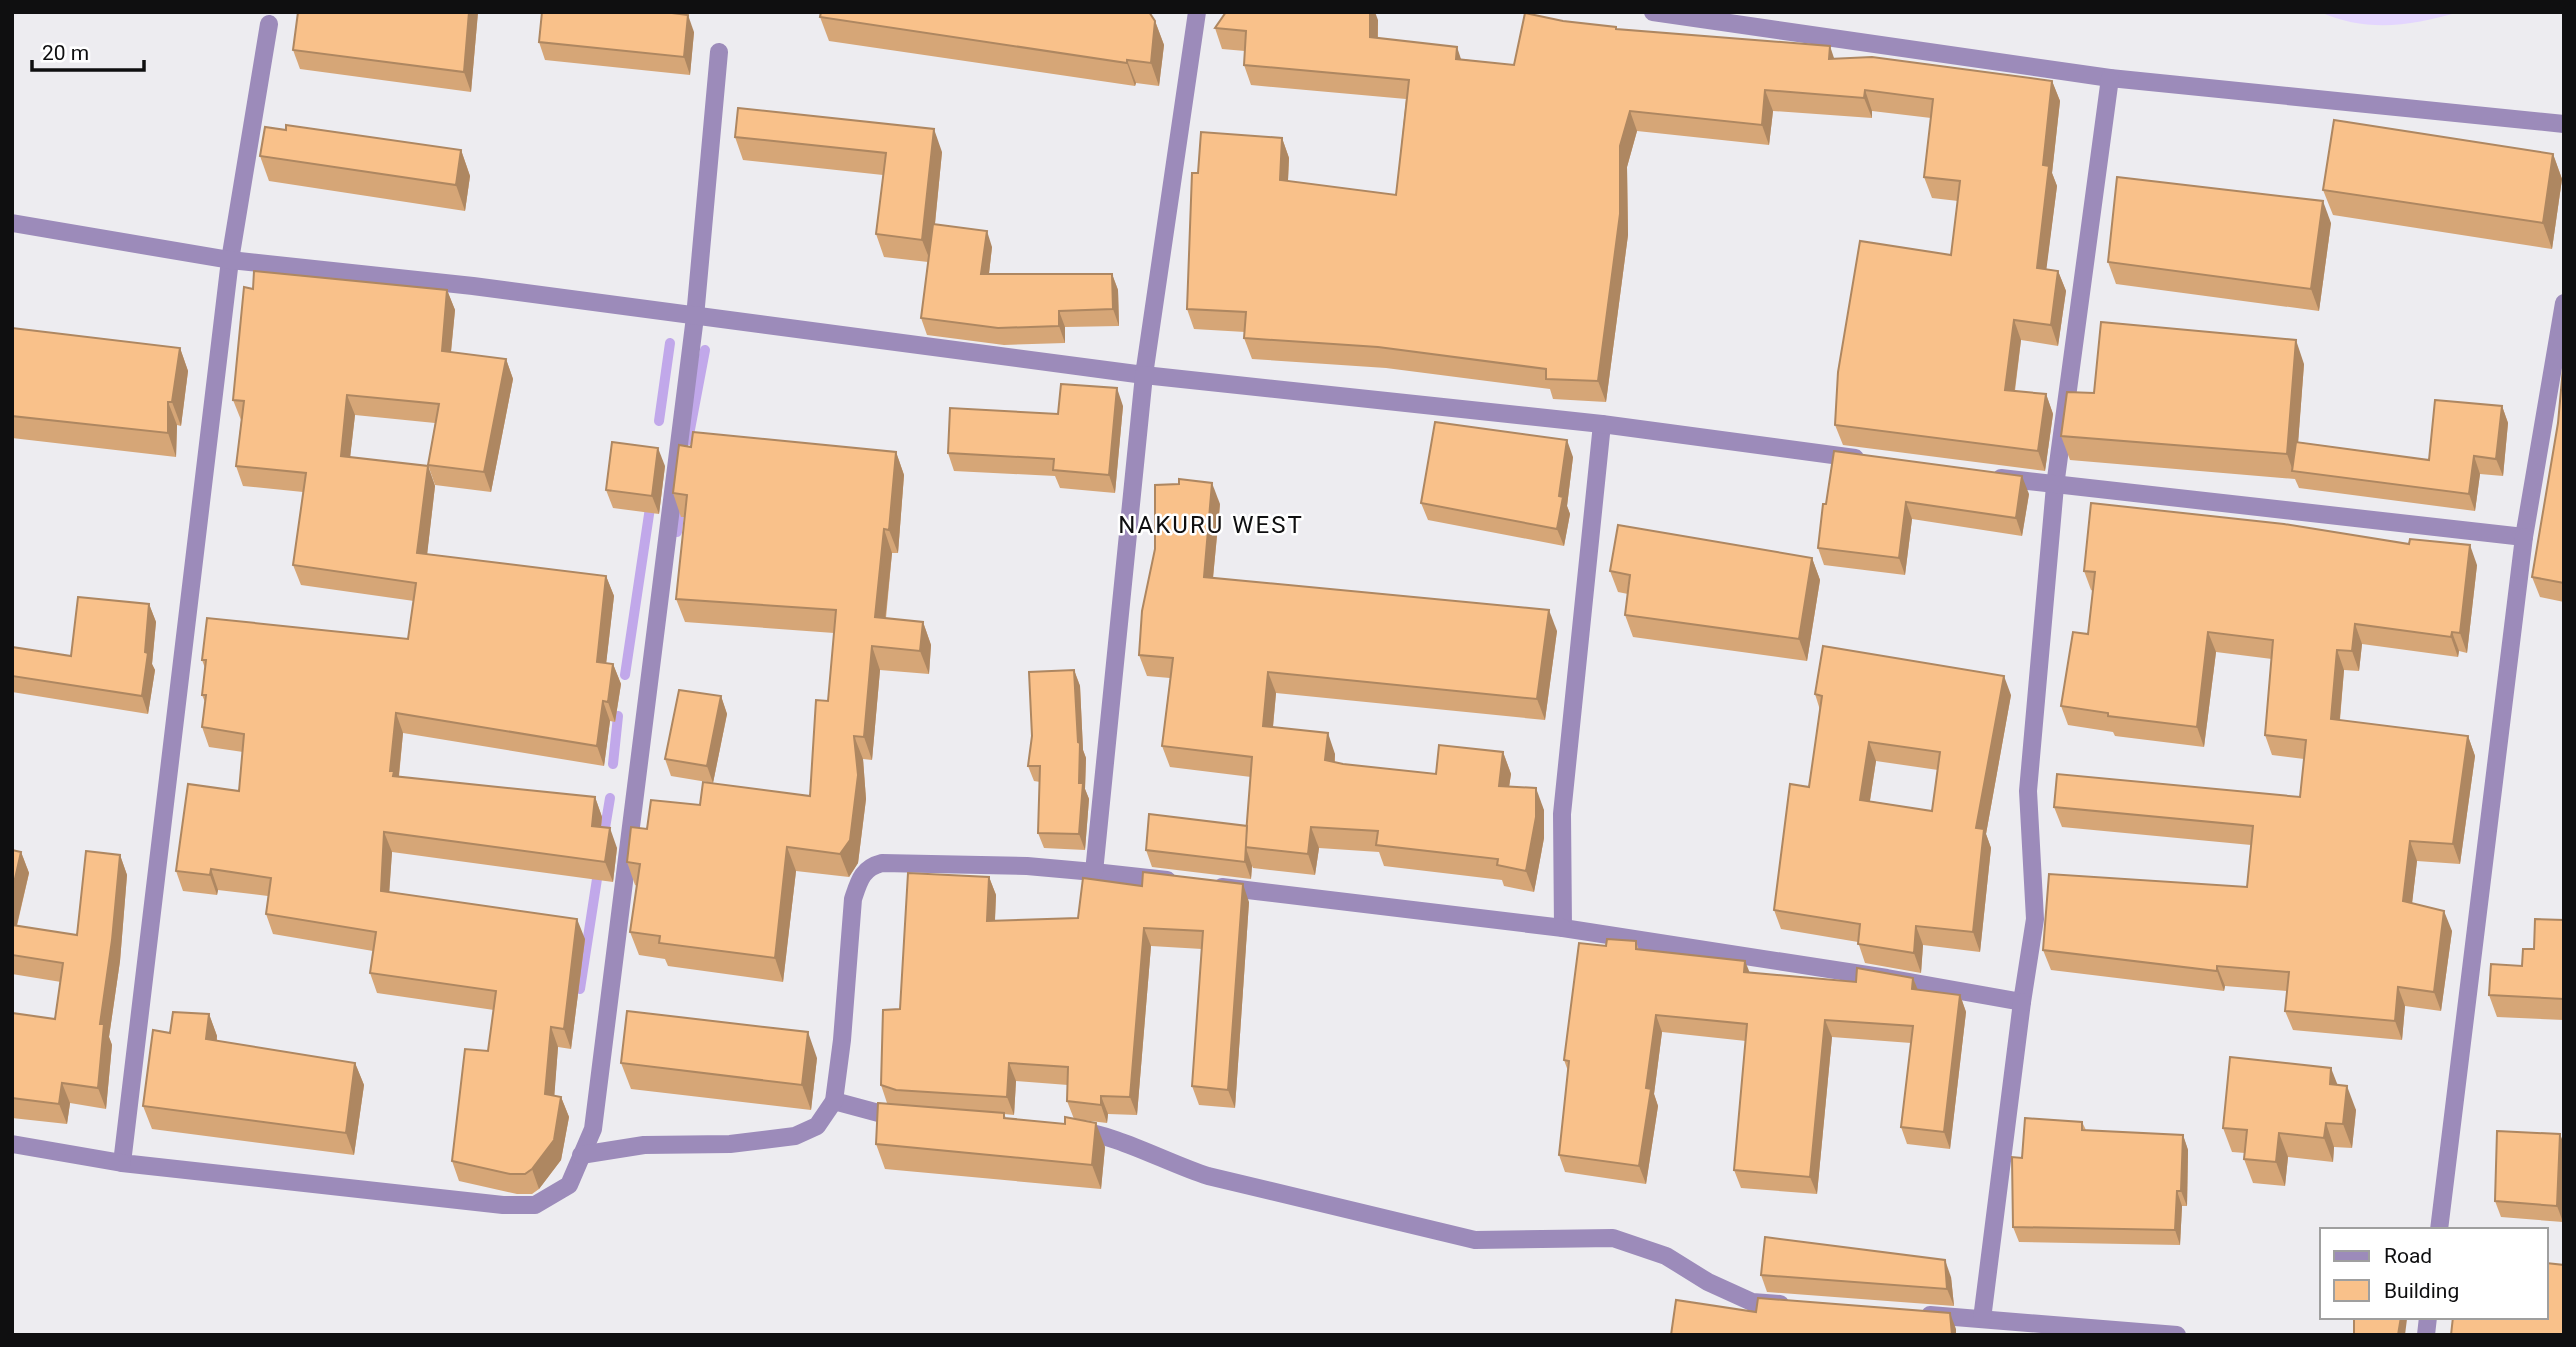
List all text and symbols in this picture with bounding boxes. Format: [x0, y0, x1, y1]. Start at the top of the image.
scale bar [32, 28, 144, 72]
text: 20 m [42, 41, 89, 65]
district label: NAKURU WEST [1118, 511, 1304, 539]
legend [2320, 1228, 2548, 1319]
text: Road [2384, 1244, 2432, 1268]
text: Building [2384, 1279, 2459, 1303]

